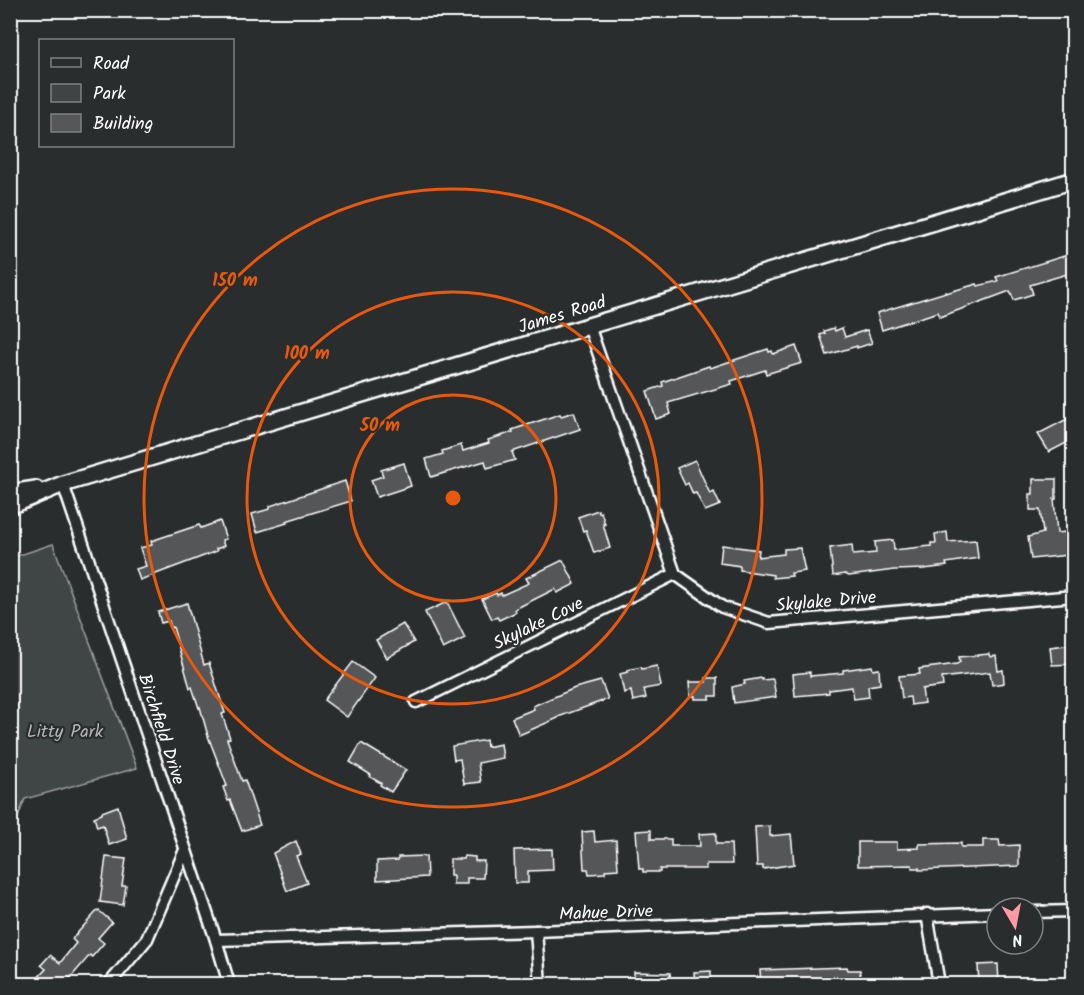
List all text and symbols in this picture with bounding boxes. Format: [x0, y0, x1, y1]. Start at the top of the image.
legend [39, 39, 234, 147]
text: Road [93, 50, 130, 79]
text: Park [93, 80, 126, 109]
text: Building [93, 110, 153, 139]
text: 150 m [212, 267, 258, 296]
street label: James Road [515, 288, 611, 342]
text: 100 m [284, 340, 330, 369]
text: 50 m [359, 412, 400, 441]
centre of rings [443, 488, 463, 508]
street label: Skylake Drive [775, 584, 878, 621]
street label: Skylake Cove [488, 590, 589, 659]
street label: Birchfield Drive [129, 670, 192, 789]
park label: Litty Park [27, 718, 104, 747]
north arrow [985, 896, 1045, 956]
street label: Mahue Drive [559, 897, 653, 930]
text: N [1010, 926, 1024, 952]

